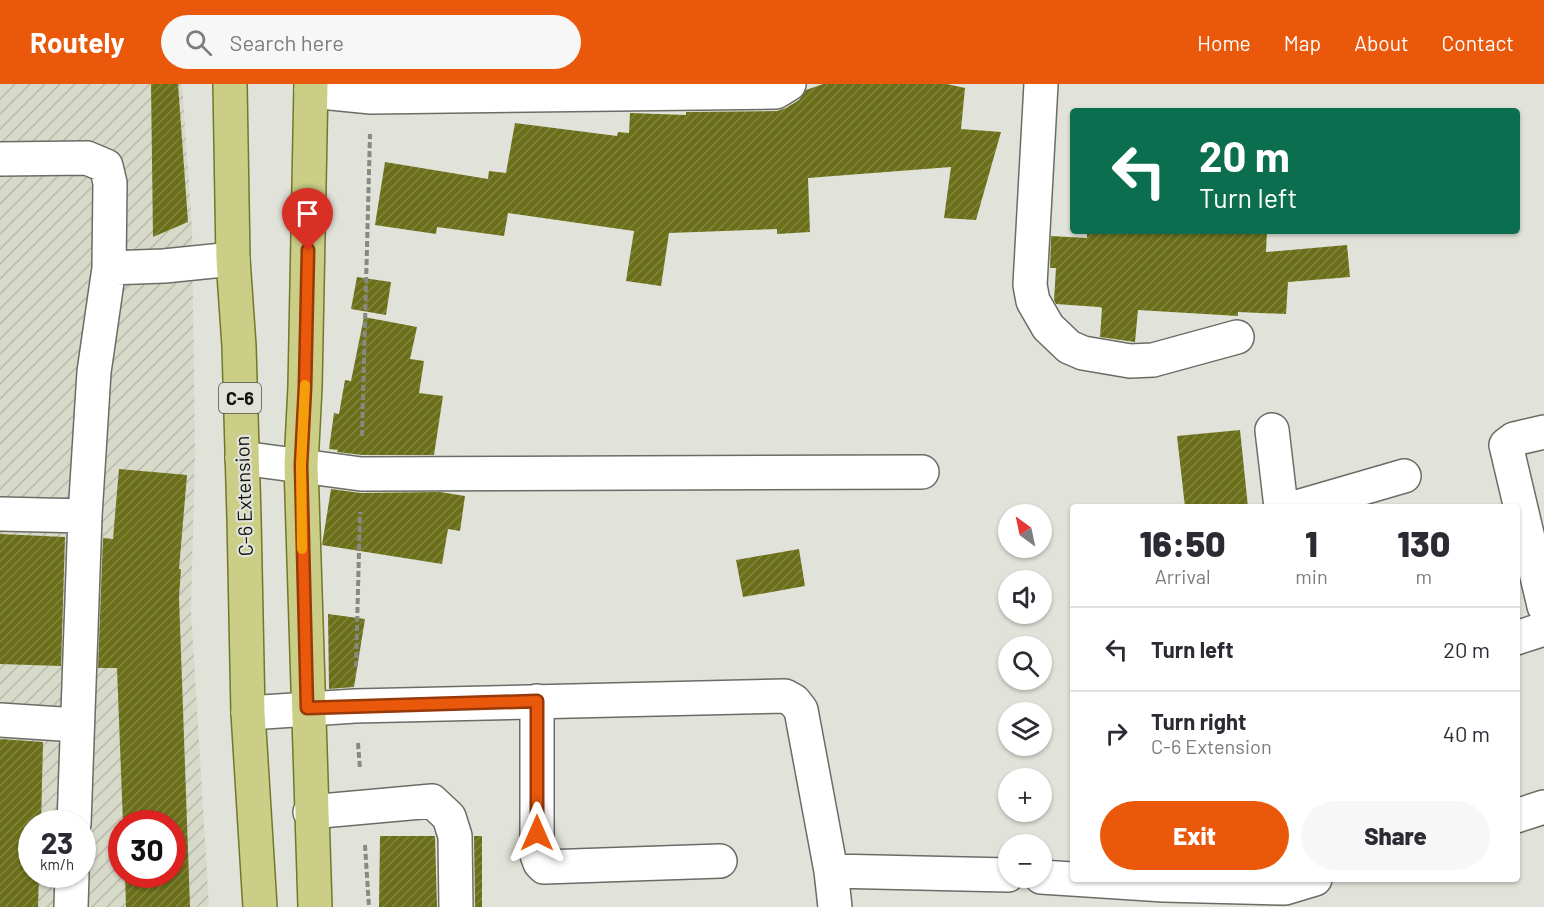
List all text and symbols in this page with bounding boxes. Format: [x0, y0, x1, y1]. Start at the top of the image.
search box [161, 15, 581, 69]
text: Routely [30, 25, 125, 59]
icon: search [182, 26, 215, 59]
text: Search here [230, 29, 344, 55]
text: Home [1197, 30, 1251, 55]
text: Map [1284, 30, 1321, 55]
text: About [1354, 30, 1409, 55]
text: Contact [1442, 30, 1514, 55]
text: 20 m [1199, 130, 1290, 180]
icon: left [1100, 132, 1178, 210]
text: Turn left [1199, 181, 1297, 213]
pin [282, 188, 333, 250]
icon: arrive [291, 197, 324, 230]
road number: C-6 [219, 383, 261, 413]
street label: C-6 Extension [229, 435, 257, 557]
north arrow [998, 504, 1052, 558]
map controls [998, 504, 1052, 888]
text: 16:50 [1140, 521, 1226, 564]
text: 1 [1305, 521, 1318, 564]
text: 130 [1397, 521, 1450, 564]
text: Arrival [1155, 564, 1211, 588]
text: min [1295, 564, 1328, 588]
text: m [1416, 564, 1432, 588]
button: sound [998, 570, 1052, 624]
icon: left [1100, 633, 1133, 666]
button: search [998, 636, 1052, 690]
text: Turn left [1151, 636, 1234, 662]
text: 20 m [1443, 636, 1490, 662]
button: layers [998, 702, 1052, 756]
text: Turn right [1151, 708, 1246, 734]
icon: right [1100, 717, 1133, 750]
text: 40 m [1443, 720, 1490, 746]
text: C-6 Extension [1151, 734, 1272, 758]
button: + [998, 768, 1052, 822]
position arrow [505, 801, 569, 865]
button: Exit [1100, 801, 1289, 870]
button: Share [1301, 801, 1490, 870]
speed limit sign: 30 [108, 810, 186, 888]
text: 23 [41, 824, 73, 860]
button: − [998, 834, 1052, 888]
text: km/h [40, 855, 74, 873]

